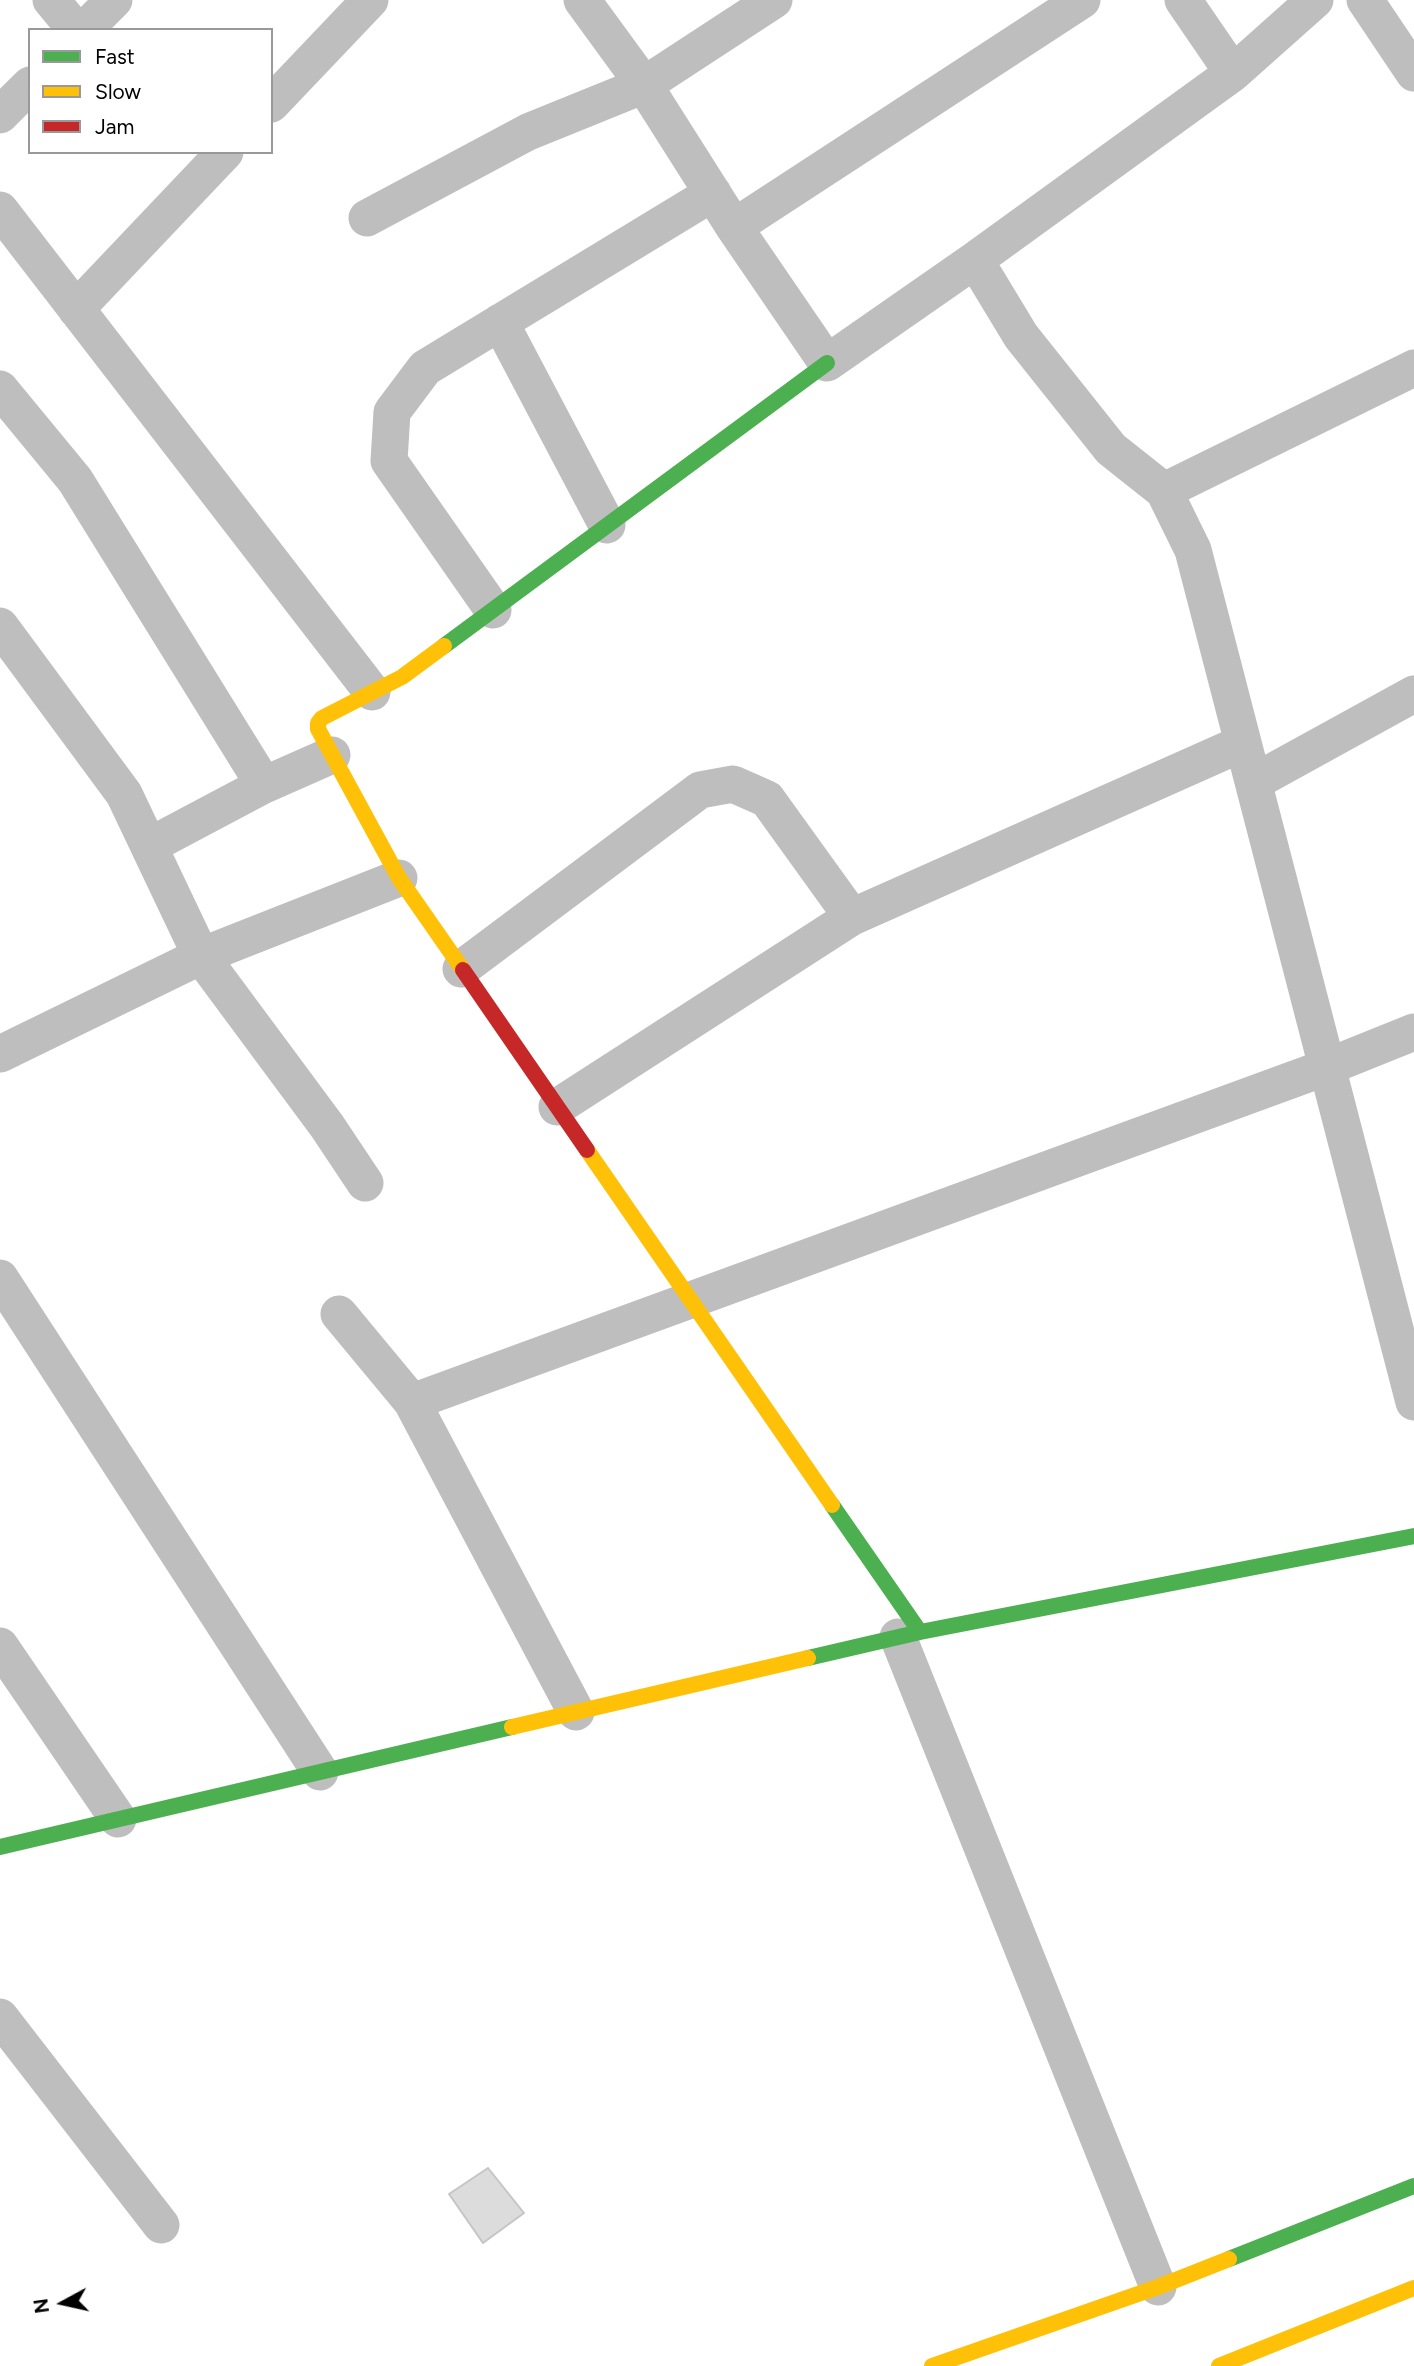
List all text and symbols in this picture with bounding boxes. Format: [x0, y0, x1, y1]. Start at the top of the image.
legend [28, 28, 273, 154]
text: Fast [95, 44, 135, 69]
text: Slow [95, 79, 141, 104]
text: Jam [95, 114, 134, 139]
north arrow [28, 2268, 98, 2338]
text: N [29, 2297, 54, 2315]

